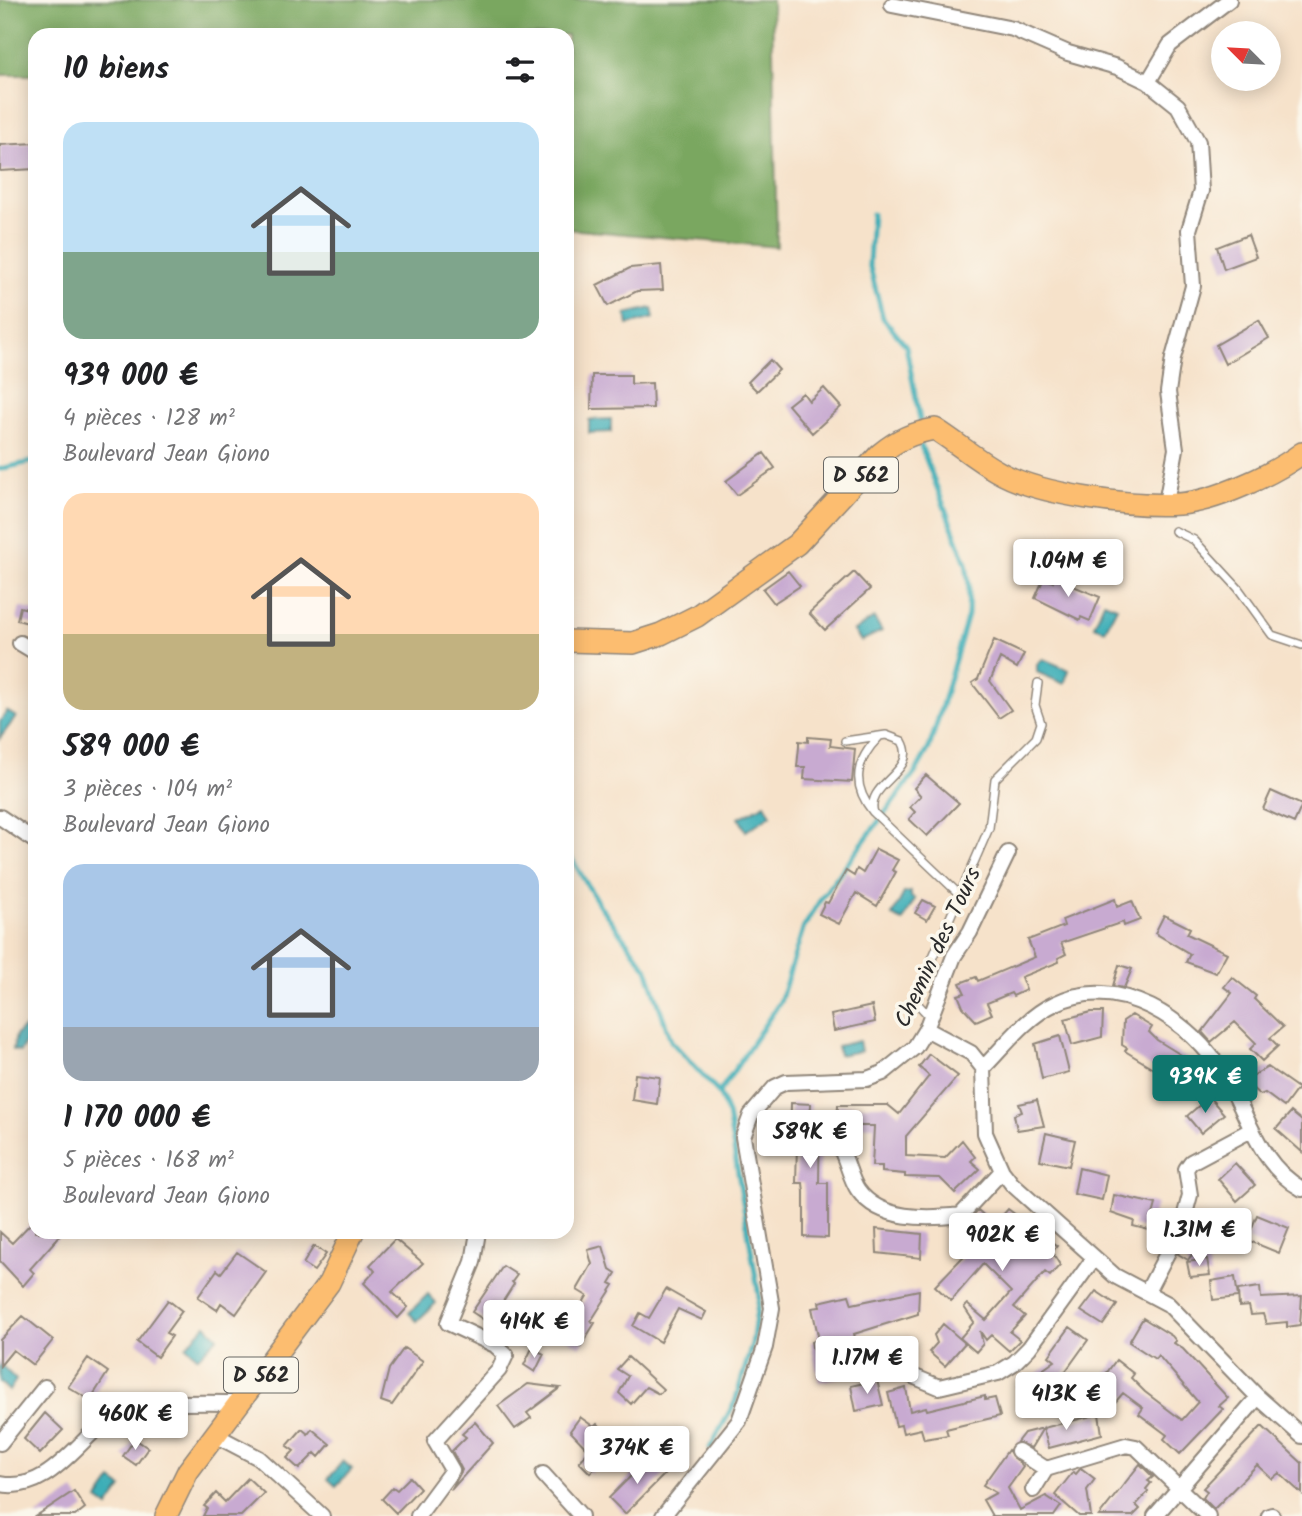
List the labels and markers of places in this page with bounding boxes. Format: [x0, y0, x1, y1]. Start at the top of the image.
pin: 1.04M € [1003, 540, 1133, 599]
pin: 939K € [1148, 1056, 1262, 1115]
pin: 589K € [753, 1110, 867, 1170]
pin: 1.31M € [1134, 1208, 1264, 1268]
pin: 902K € [945, 1214, 1059, 1273]
pin: 414K € [477, 1300, 591, 1360]
pin: 1.17M € [802, 1336, 932, 1396]
pin: 413K € [1009, 1372, 1123, 1432]
pin: 460K € [78, 1392, 192, 1452]
pin: 374K € [580, 1426, 694, 1486]

